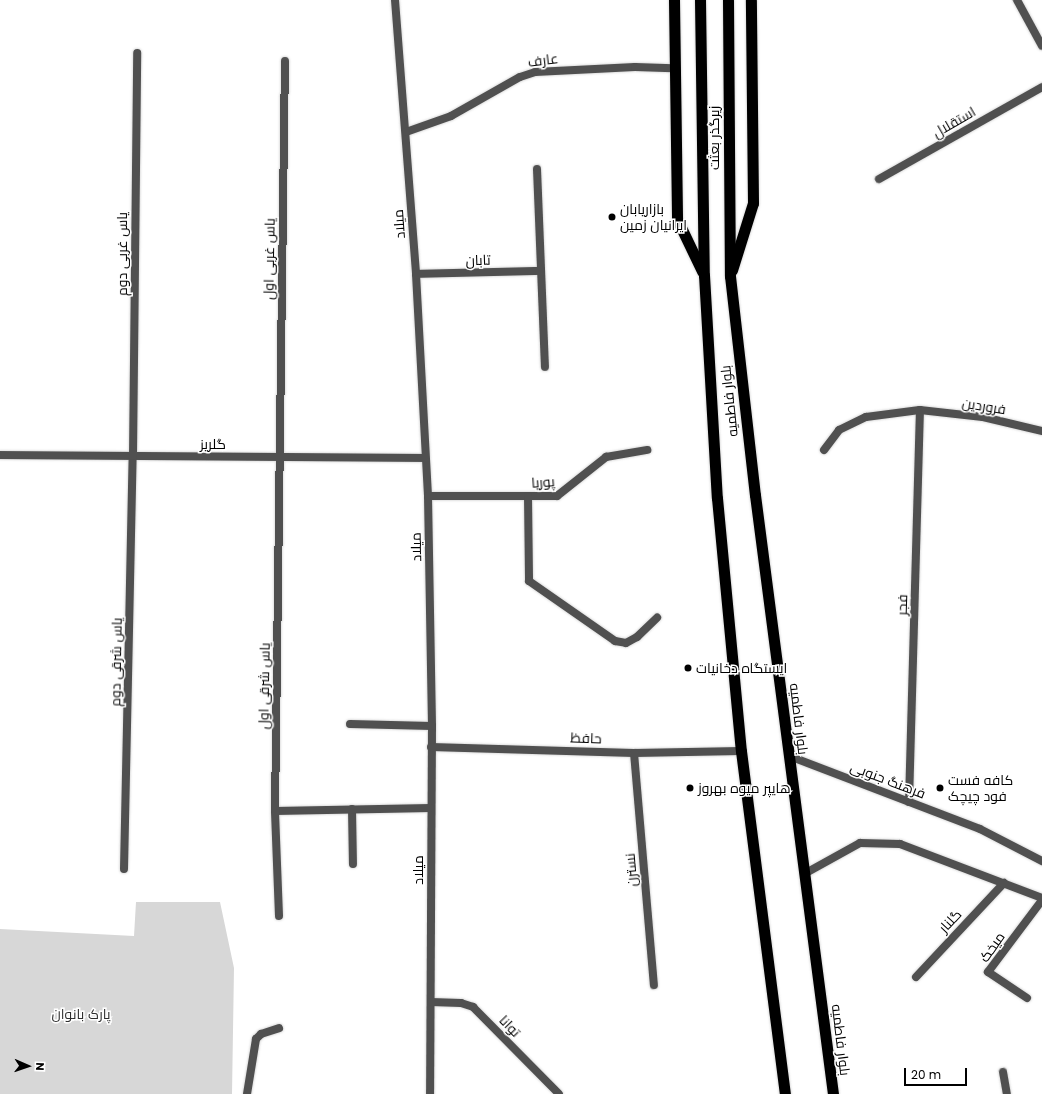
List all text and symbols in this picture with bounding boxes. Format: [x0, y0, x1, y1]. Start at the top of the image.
street label: عارف [527, 50, 559, 70]
street label: استقلال [929, 103, 979, 141]
street label: زیرگذر بعثت [706, 106, 722, 170]
place label: بازاریابان ایرانیان زمین [620, 201, 687, 234]
street label: میلاد [390, 209, 408, 239]
street label: یاس غربی دوم [114, 212, 130, 296]
marker: بازاریابان ایرانیان زمین [607, 212, 617, 222]
street label: یاس غربی اول [260, 218, 278, 300]
street label: تابان [465, 251, 491, 269]
street label: بلوار فاطمیه [717, 364, 741, 438]
street label: فروردین [961, 394, 1007, 418]
street label: گلریز [200, 436, 226, 452]
street label: پوریا [531, 473, 555, 491]
street label: میلاد [407, 532, 425, 562]
street label: فجر [893, 594, 911, 616]
street label: یاس شرقی دوم [107, 617, 125, 707]
street label: یاس شرقی اول [255, 643, 273, 729]
place label: ایستگاه دخانیات [696, 660, 787, 676]
marker: ایستگاه دخانیات [683, 663, 693, 673]
street label: بلوار فاطمیه [786, 682, 812, 756]
street label: حافظ [570, 729, 602, 747]
street label: فرهنگ جنوبی [848, 758, 928, 802]
place label: کافه فست فود چیچک [948, 772, 1013, 804]
place label: هایپر میوه بهروز [698, 780, 791, 796]
marker: هایپر میوه بهروز [685, 783, 695, 793]
marker: کافه فست فود چیچک [935, 783, 945, 793]
street label: نسترن [621, 853, 641, 887]
street label: میلاد [410, 855, 426, 885]
street label: گلنار [935, 906, 965, 936]
street label: میخک [976, 929, 1008, 965]
street label: بلوار فاطمیه [828, 1003, 854, 1077]
park label: پارک بانوان [51, 1006, 111, 1022]
street label: توانا [496, 1012, 524, 1040]
north arrow [8, 1046, 48, 1086]
scale bar [906, 1060, 969, 1086]
text: N [32, 1062, 48, 1071]
text: 20 m [911, 1066, 941, 1083]

